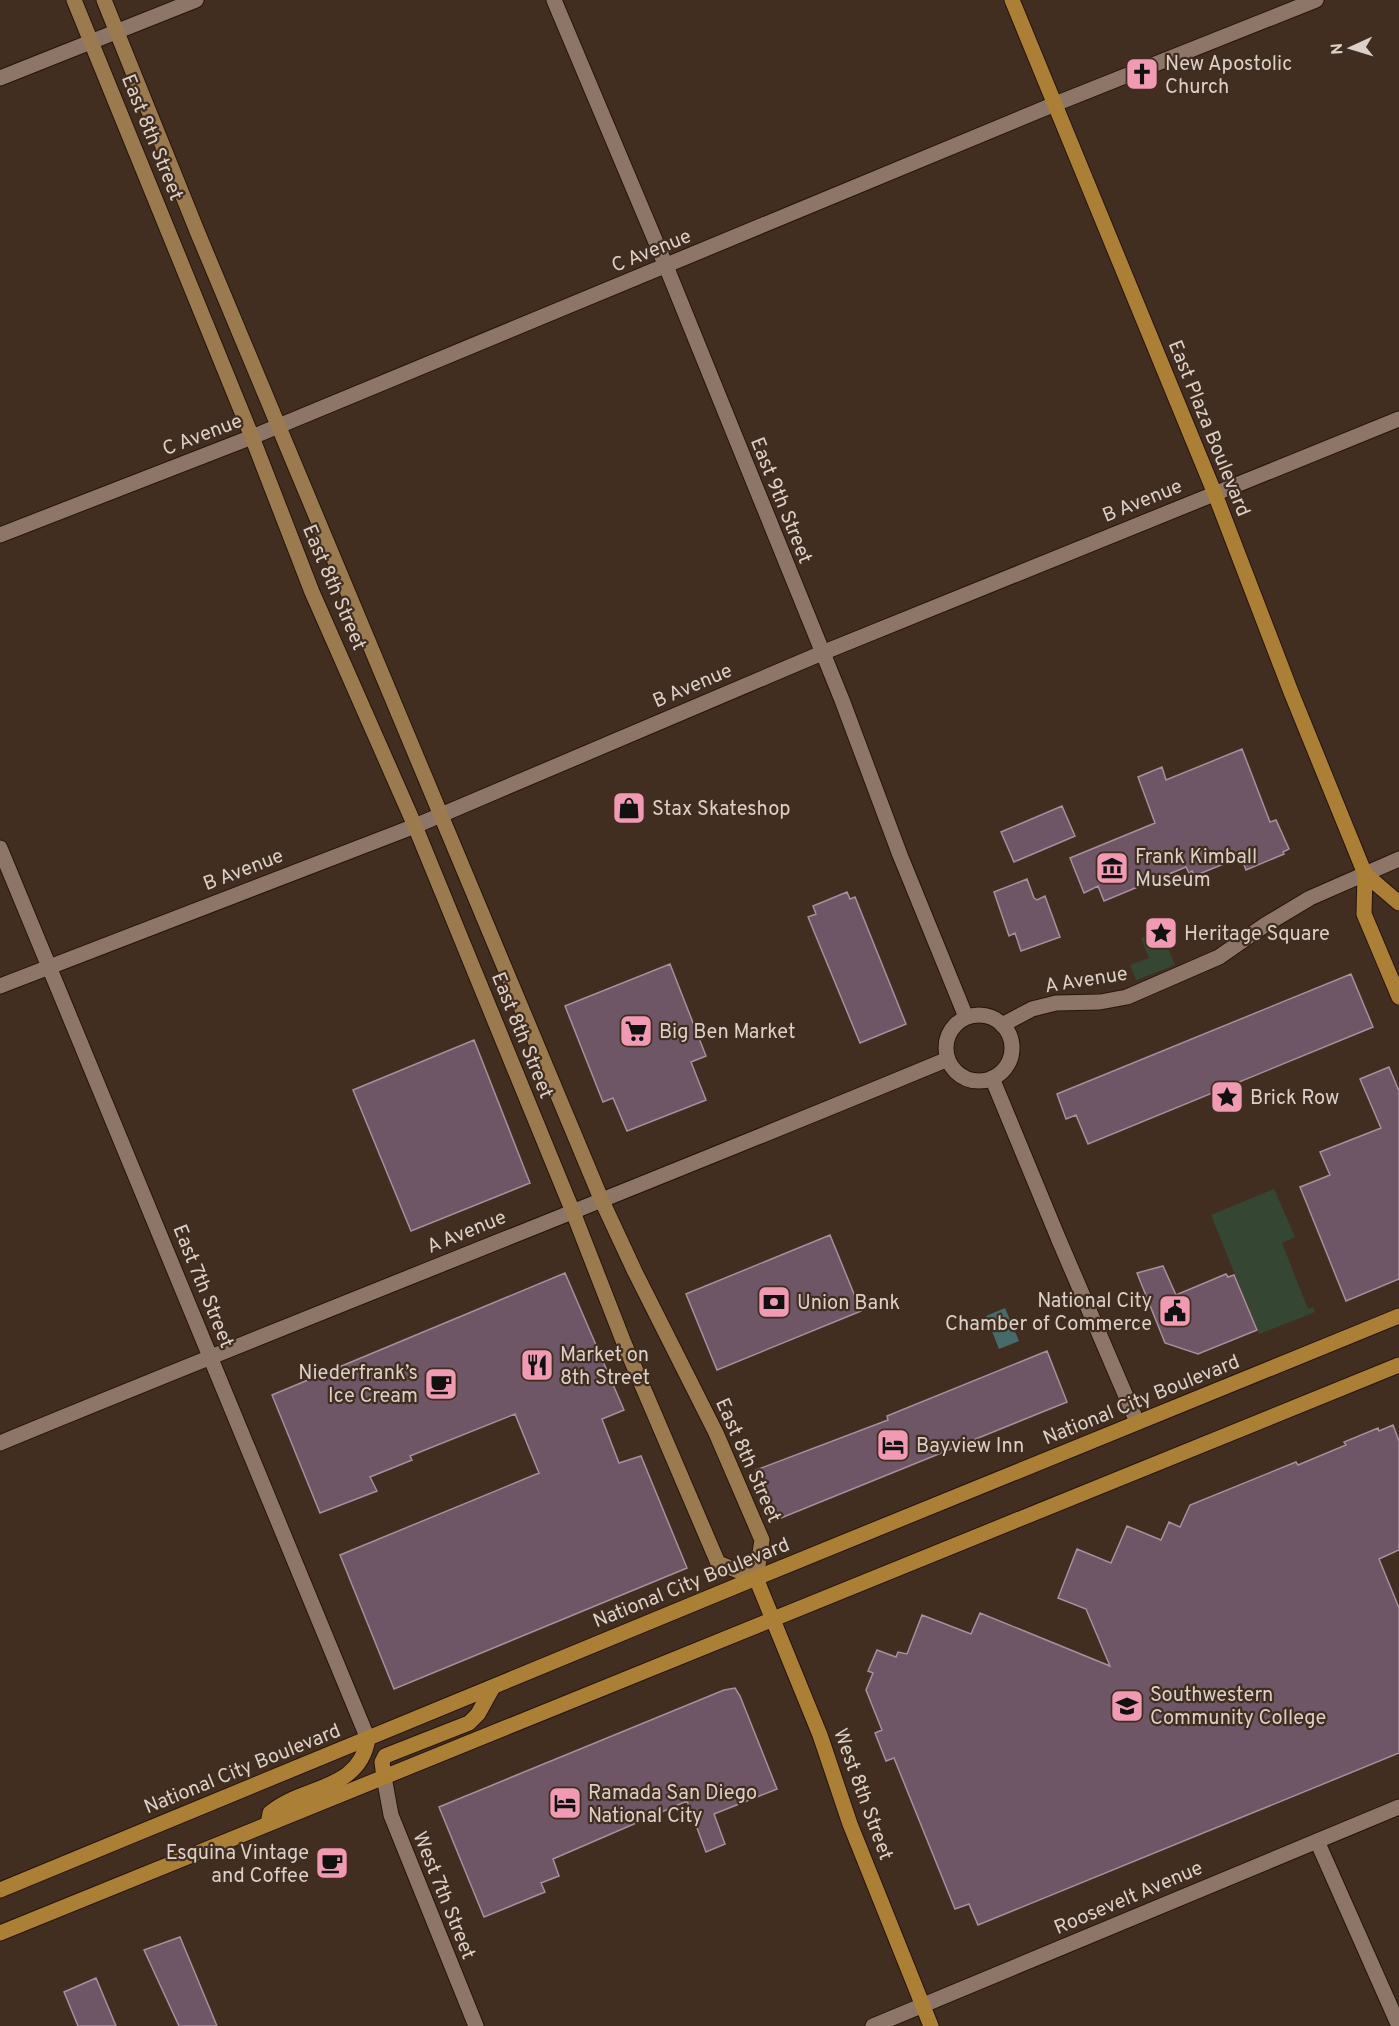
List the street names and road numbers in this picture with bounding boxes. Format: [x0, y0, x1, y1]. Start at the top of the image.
street label: East 8th Street [114, 71, 188, 205]
street label: C Avenue [608, 224, 695, 280]
street label: East Plaza Boulevard [1161, 337, 1255, 521]
street label: C Avenue [159, 409, 246, 463]
street label: East 9th Street [743, 434, 817, 568]
street label: B Avenue [1099, 474, 1187, 530]
street label: East 8th Street [295, 521, 371, 654]
street label: B Avenue [649, 658, 736, 715]
street label: B Avenue [200, 844, 288, 898]
street label: A Avenue [1043, 962, 1130, 1000]
street label: East 8th Street [484, 969, 558, 1103]
street label: A Avenue [423, 1205, 510, 1261]
street label: East 7th Street [166, 1221, 239, 1352]
street label: National City Boulevard [1040, 1349, 1244, 1452]
street label: East 8th Street [708, 1394, 786, 1527]
street label: National City Boulevard [590, 1532, 794, 1635]
street label: National City Boulevard [141, 1718, 345, 1821]
street label: West 8th Street [826, 1725, 898, 1864]
street label: West 7th Street [406, 1828, 481, 1963]
street label: Roosevelt Avenue [1050, 1856, 1207, 1942]

